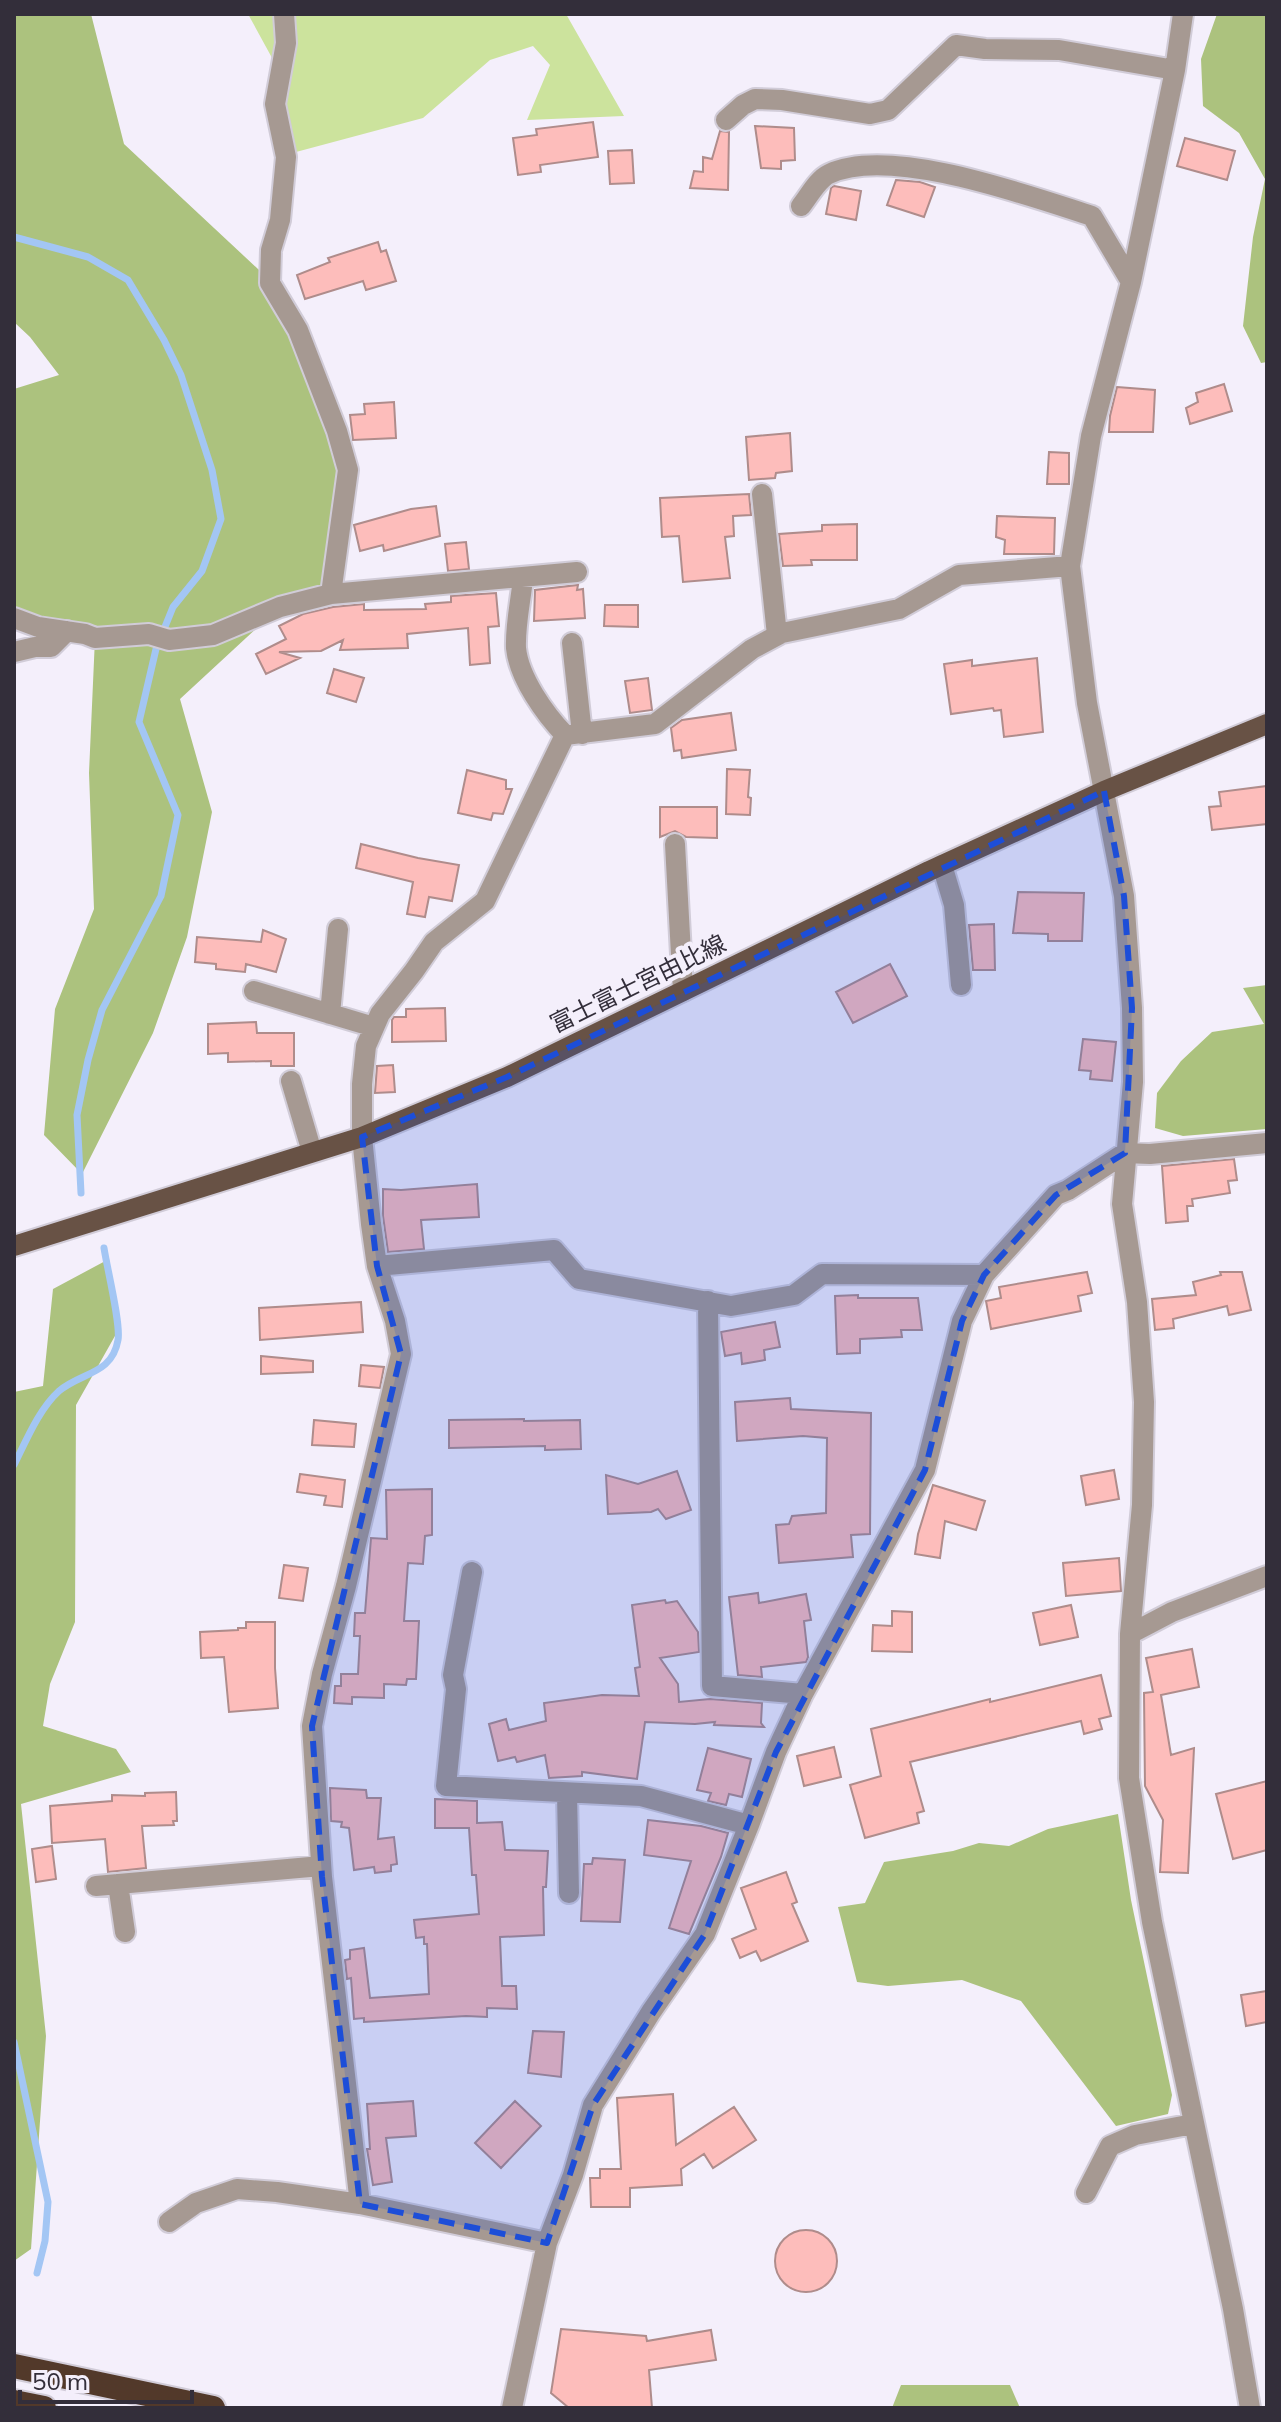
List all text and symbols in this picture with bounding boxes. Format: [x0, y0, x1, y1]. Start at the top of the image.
street label: 富士富士宮由比線 [545, 928, 730, 1039]
scale bar [20, 2354, 192, 2404]
text: 50 m [32, 2366, 88, 2396]

